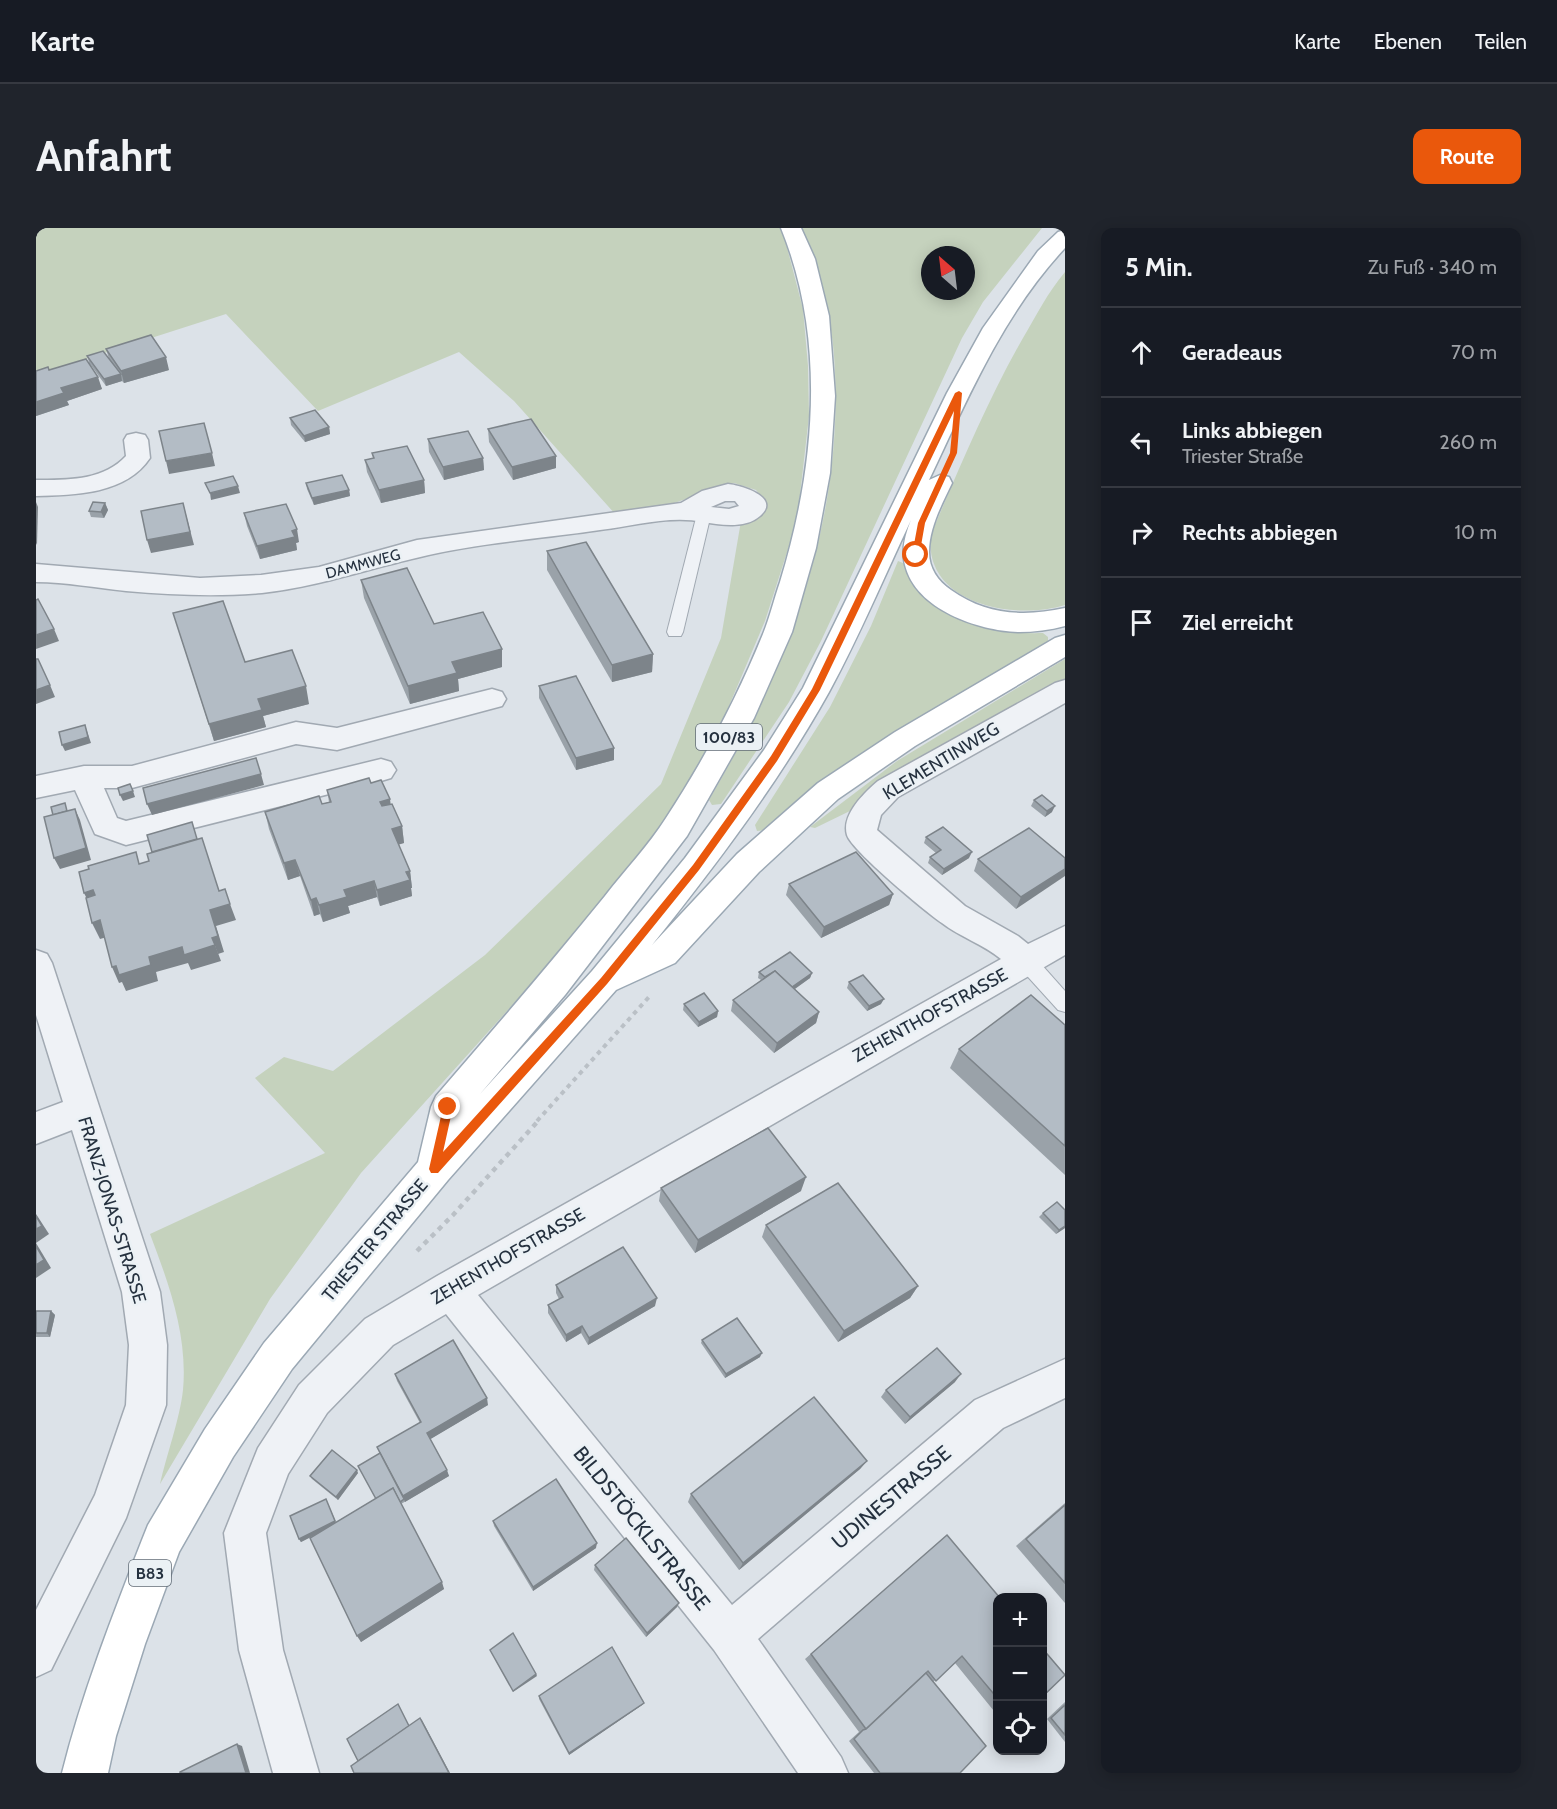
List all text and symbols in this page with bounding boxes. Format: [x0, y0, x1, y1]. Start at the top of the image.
text: Karte [30, 24, 95, 58]
text: Karte [1294, 29, 1341, 54]
text: Ebenen [1374, 29, 1442, 54]
text: Teilen [1475, 29, 1527, 54]
button: Route [1413, 129, 1521, 184]
text: Anfahrt [36, 130, 172, 182]
north arrow [921, 246, 975, 300]
text: 5 Min. [1125, 251, 1193, 283]
text: Zu Fuß · 340 m [1368, 255, 1497, 279]
icon: ahead [1125, 336, 1158, 369]
text: Geradeaus [1182, 339, 1282, 366]
text: 70 m [1451, 340, 1497, 364]
text: Links abbiegen [1182, 417, 1322, 444]
icon: left [1125, 426, 1158, 459]
text: 260 m [1439, 430, 1497, 454]
text: Triester Straße [1182, 444, 1303, 468]
icon: right [1125, 516, 1158, 549]
text: Rechts abbiegen [1182, 519, 1338, 546]
text: 10 m [1454, 520, 1497, 544]
route start [902, 541, 928, 567]
street label: DAMMWEG [324, 545, 402, 583]
icon: arrive [1125, 606, 1158, 639]
text: Ziel erreicht [1182, 609, 1293, 636]
street label: KLEMENTINWEG [879, 718, 1003, 804]
road number: 100/83 [696, 724, 762, 750]
street label: ZEHENTHOFSTRASSE [849, 963, 1011, 1067]
route end [434, 1093, 460, 1119]
street label: FRANZ-JONAS-STRASSE [73, 1114, 151, 1306]
street label: TRIESTER STRASSE [317, 1174, 433, 1306]
street label: ZEHENTHOFSTRASSE [427, 1203, 589, 1309]
street label: UDINESTRASSE [826, 1440, 956, 1554]
street label: BILDSTÖCKLSTRASSE [568, 1441, 716, 1615]
road number: B83 [129, 1560, 171, 1586]
map controls [993, 1593, 1047, 1755]
button: + [993, 1593, 1047, 1647]
button: − [993, 1647, 1047, 1701]
button: locate [993, 1701, 1047, 1755]

